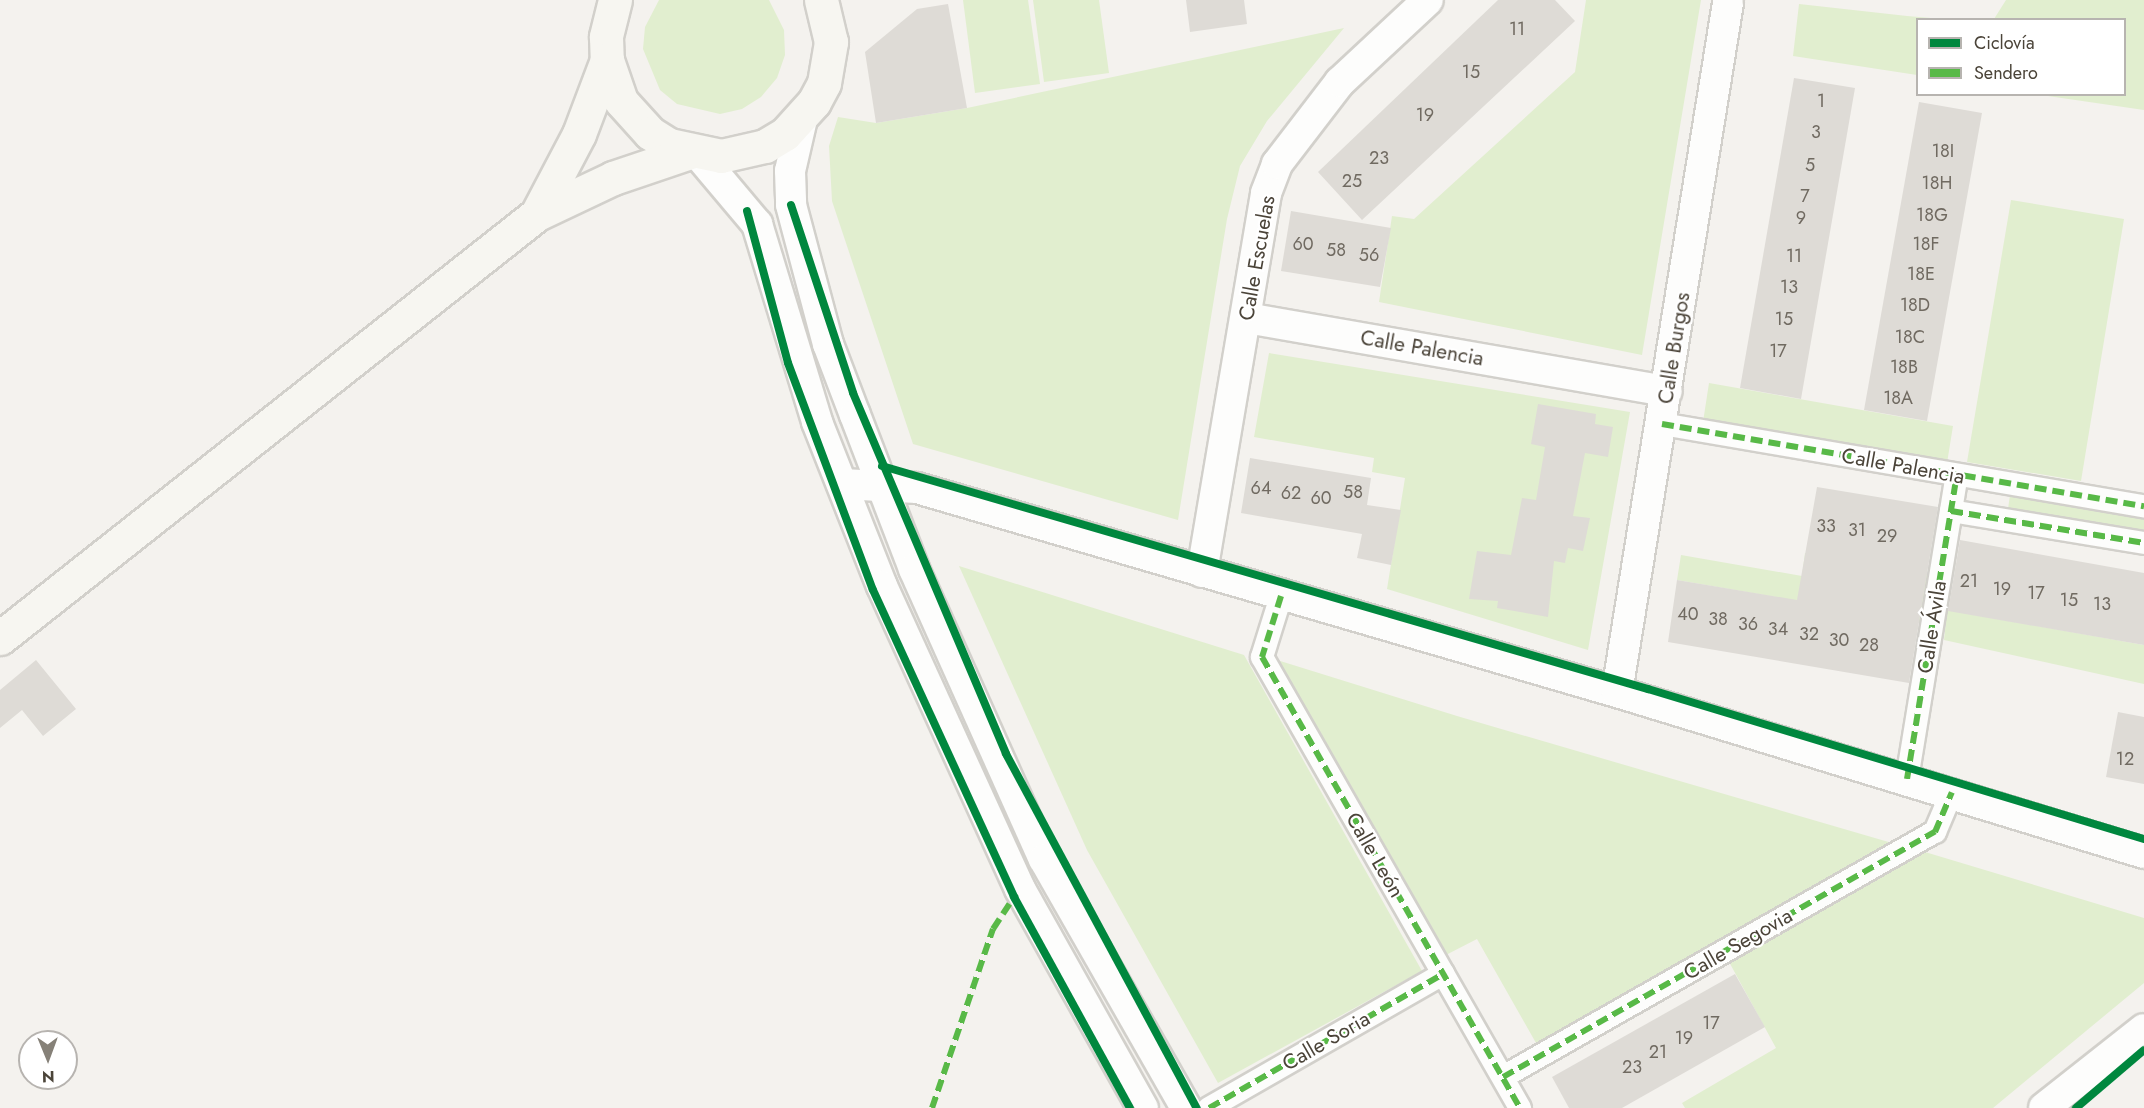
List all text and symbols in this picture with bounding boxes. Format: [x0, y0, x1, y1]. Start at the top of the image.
house number: 11 [1509, 18, 1525, 40]
legend [1916, 18, 2126, 96]
text: Ciclovía [1974, 30, 2035, 56]
text: Sendero [1974, 60, 2038, 86]
house number: 15 [1462, 61, 1480, 83]
house number: 1 [1817, 90, 1825, 112]
house number: 19 [1416, 104, 1434, 126]
house number: 3 [1811, 121, 1821, 143]
house number: 18I [1932, 140, 1954, 162]
house number: 23 [1369, 147, 1389, 169]
house number: 5 [1805, 154, 1815, 176]
house number: 25 [1342, 170, 1362, 192]
house number: 18H [1922, 172, 1952, 194]
house number: 7 [1800, 185, 1810, 207]
street label: Calle Escuelas [1234, 194, 1280, 322]
house number: 18G [1916, 204, 1948, 226]
house number: 9 [1796, 207, 1806, 229]
house number: 60 [1292, 233, 1314, 255]
house number: 18F [1913, 233, 1939, 255]
house number: 58 [1326, 239, 1346, 261]
house number: 56 [1359, 244, 1379, 266]
house number: 11 [1786, 245, 1802, 267]
house number: 18E [1907, 263, 1935, 285]
house number: 13 [1780, 276, 1798, 298]
street label: Calle Burgos [1653, 290, 1695, 406]
house number: 18D [1900, 294, 1930, 316]
house number: 15 [1775, 308, 1793, 330]
street label: Calle Palencia [1359, 325, 1485, 371]
house number: 18C [1895, 326, 1925, 348]
house number: 17 [1769, 340, 1787, 362]
house number: 18B [1890, 356, 1918, 378]
house number: 18A [1883, 387, 1913, 409]
street label: Calle Palencia [1840, 443, 1966, 489]
house number: 64 [1251, 477, 1271, 499]
house number: 58 [1343, 481, 1363, 503]
house number: 62 [1281, 482, 1301, 504]
house number: 60 [1310, 487, 1332, 509]
house number: 33 [1816, 515, 1836, 537]
house number: 31 [1848, 519, 1866, 541]
house number: 29 [1877, 525, 1897, 547]
house number: 21 [1960, 570, 1978, 592]
house number: 19 [1993, 578, 2011, 600]
street label: Calle Ávila [1912, 579, 1952, 675]
house number: 17 [2027, 582, 2045, 604]
house number: 15 [2060, 589, 2078, 611]
house number: 13 [2093, 593, 2111, 615]
house number: 40 [1677, 603, 1699, 625]
house number: 38 [1708, 608, 1728, 630]
house number: 36 [1738, 613, 1758, 635]
house number: 34 [1768, 618, 1788, 640]
house number: 32 [1799, 623, 1819, 645]
house number: 30 [1829, 629, 1849, 651]
house number: 28 [1859, 634, 1879, 656]
house number: 12 [2116, 748, 2134, 770]
street label: Calle León [1341, 808, 1409, 902]
street label: Calle Segovia [1679, 903, 1797, 985]
street label: Calle Soria [1278, 1006, 1374, 1076]
house number: 17 [1702, 1012, 1720, 1034]
house number: 19 [1675, 1027, 1693, 1049]
north arrow [18, 1030, 78, 1090]
house number: 21 [1649, 1041, 1667, 1063]
house number: 23 [1622, 1056, 1642, 1078]
text: N [42, 1065, 55, 1088]

